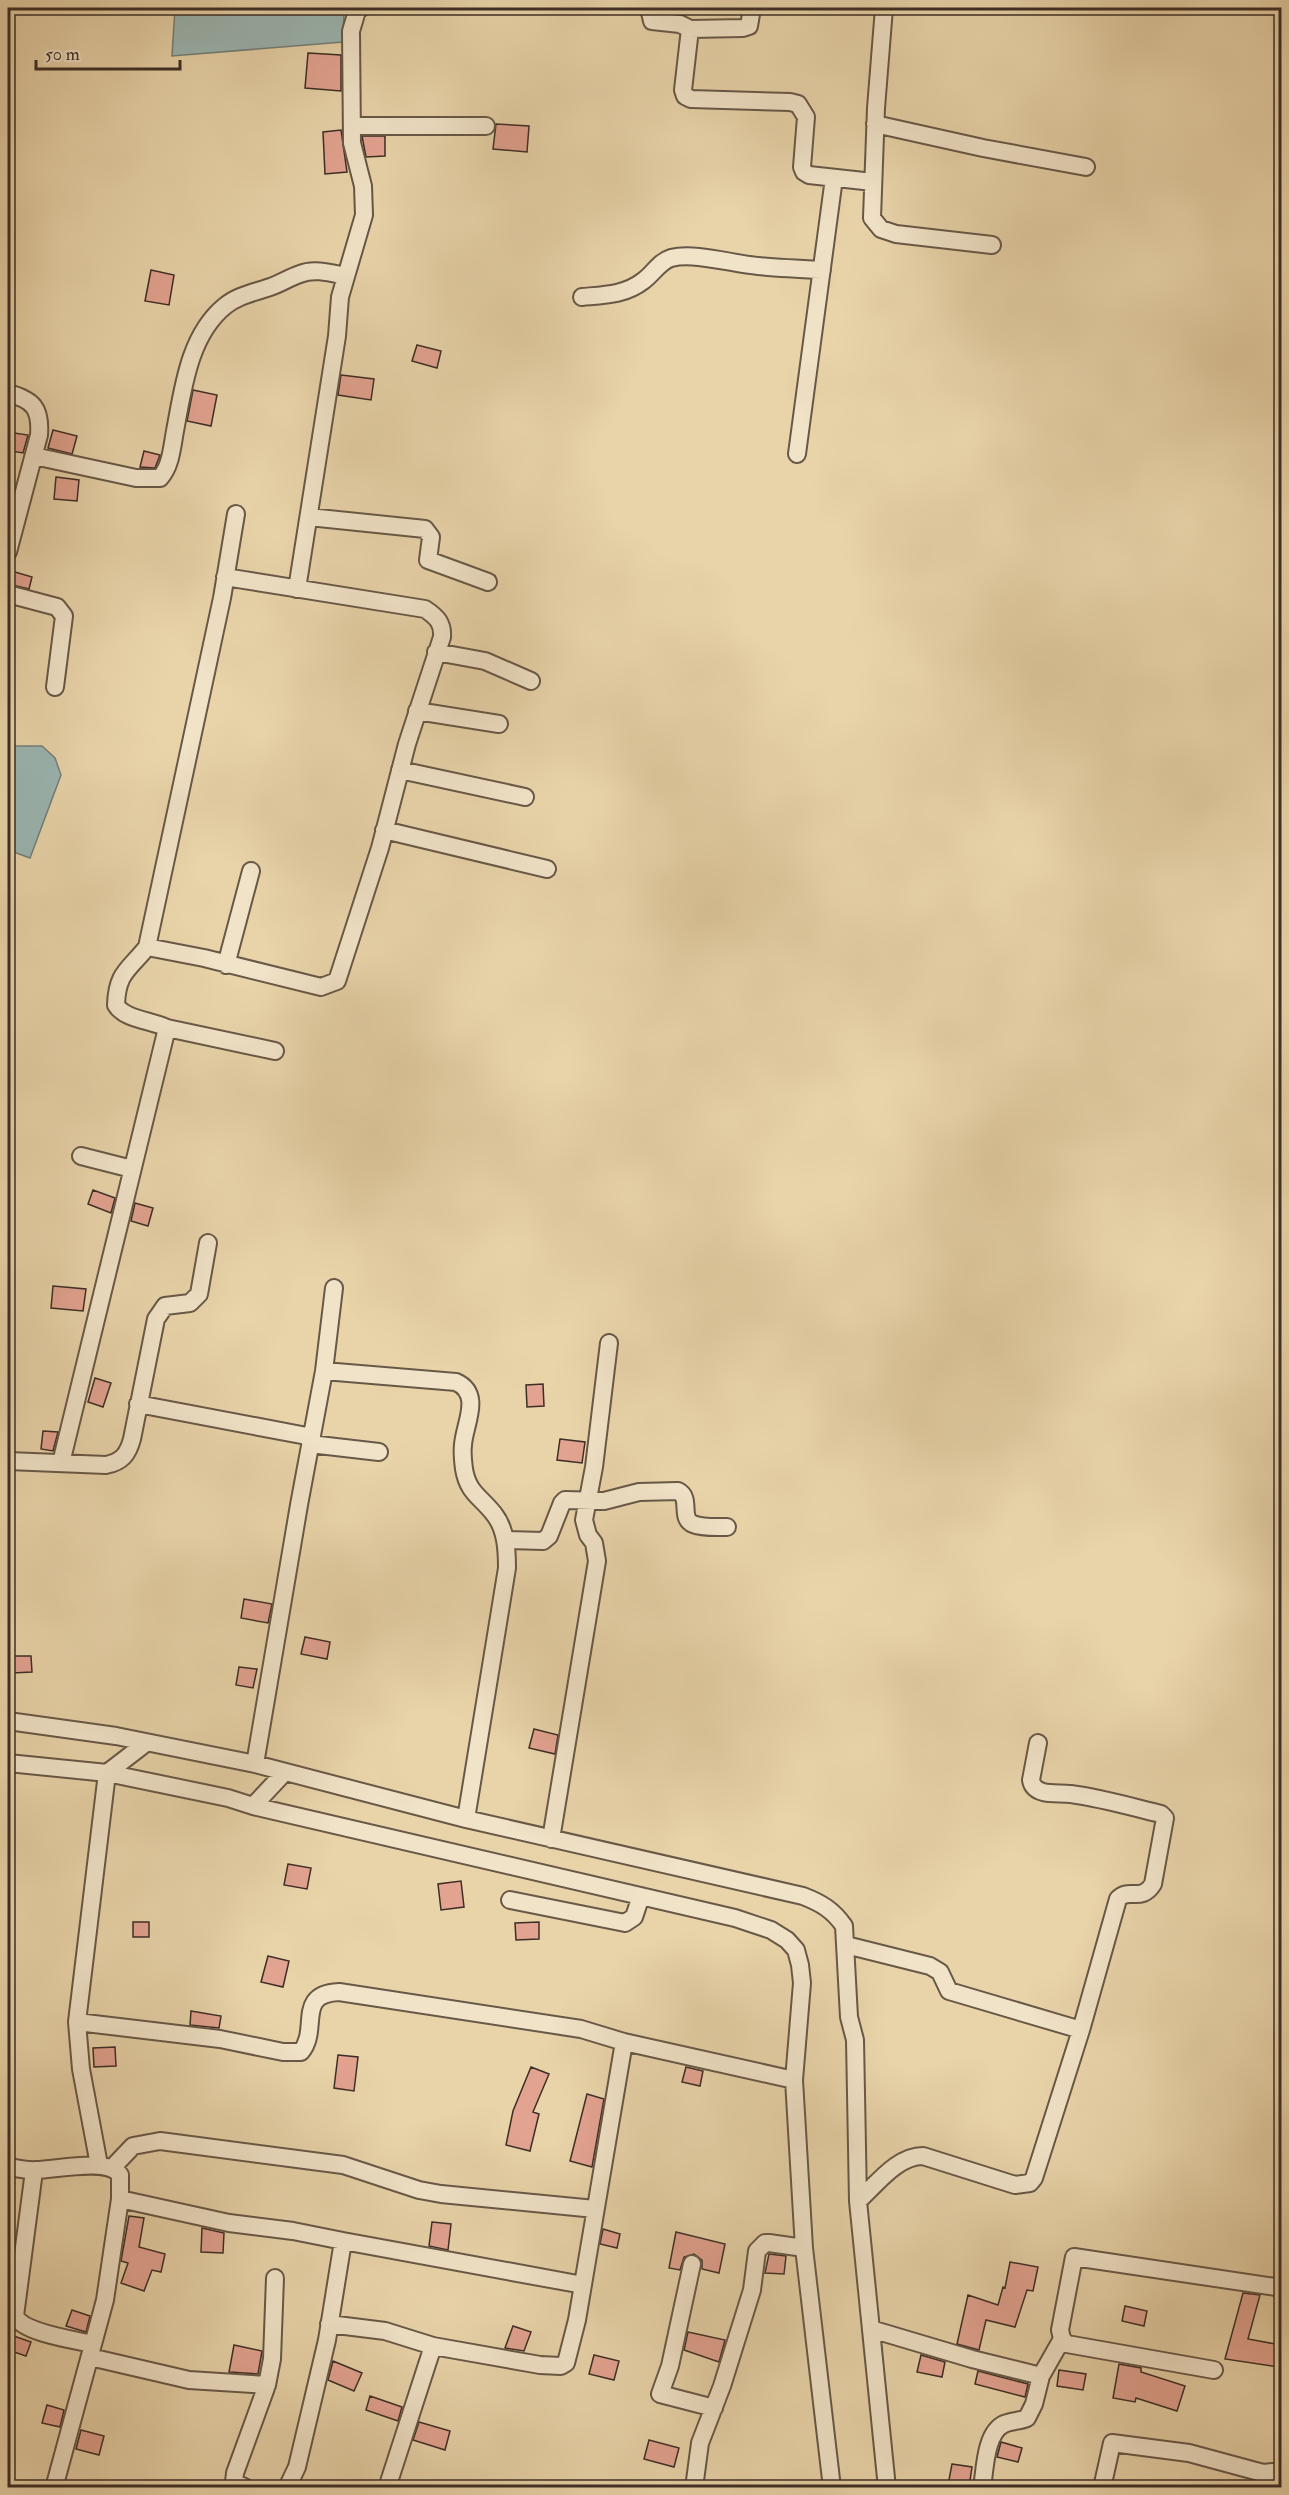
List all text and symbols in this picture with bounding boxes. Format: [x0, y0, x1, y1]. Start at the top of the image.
scale bar [36, 33, 180, 71]
text: 50 m [45, 43, 80, 66]

